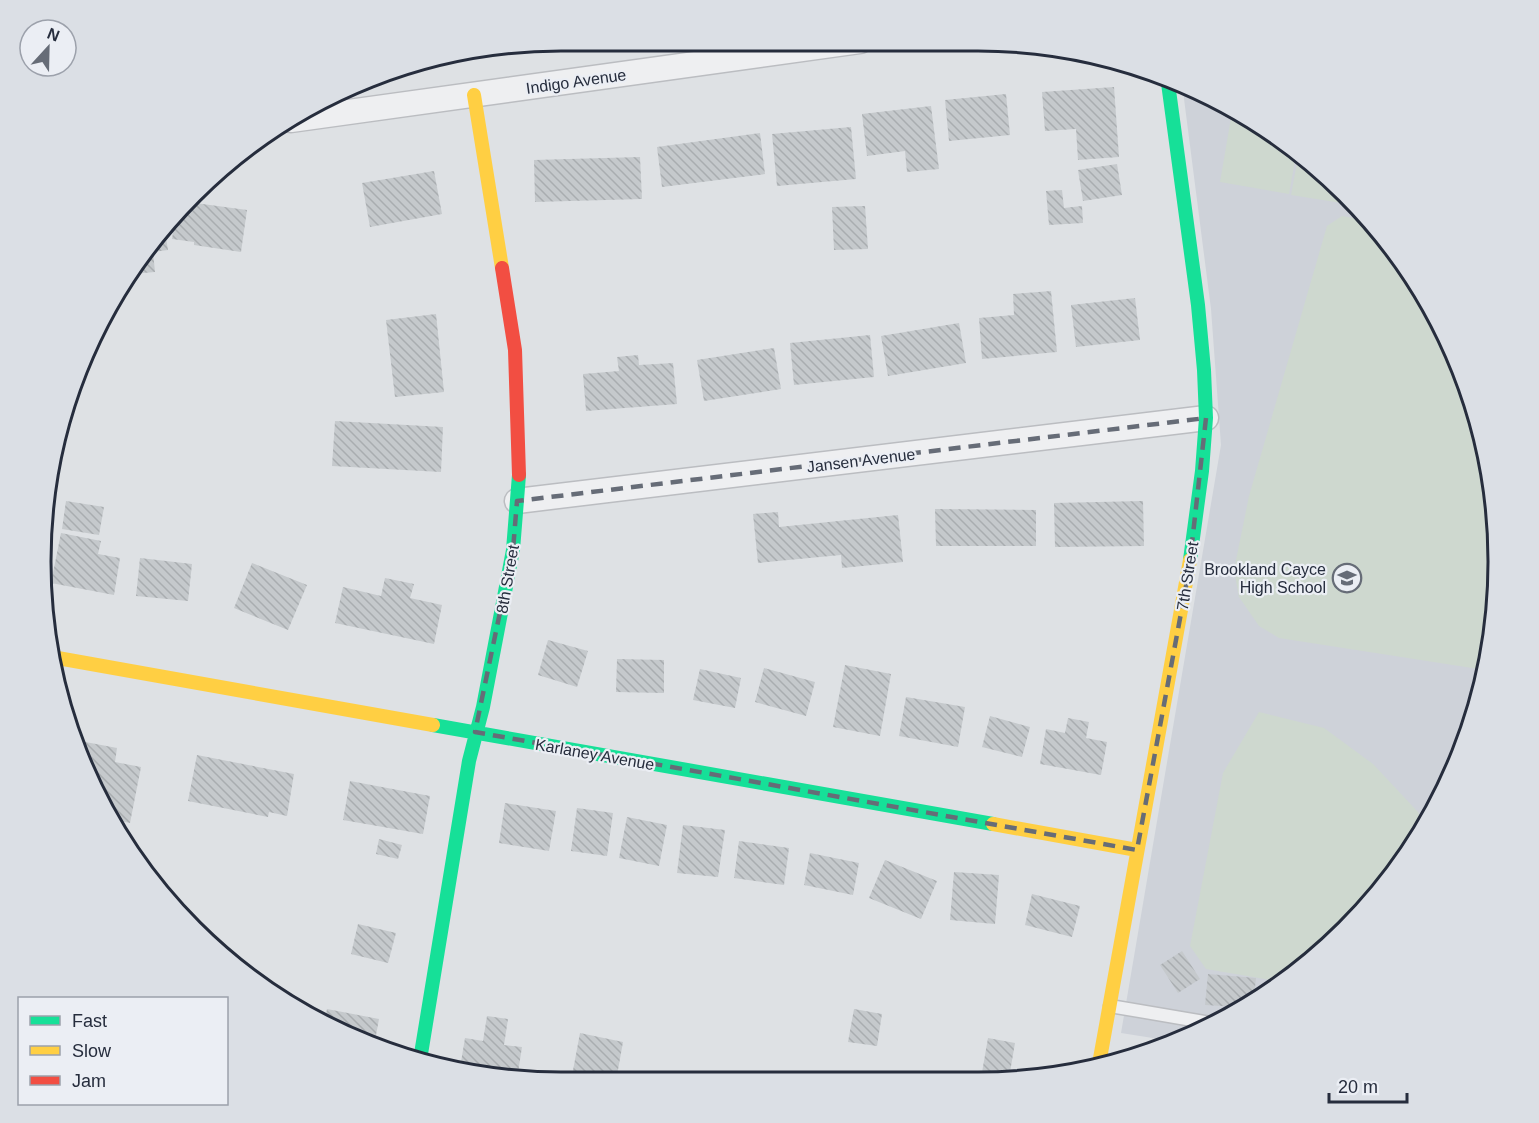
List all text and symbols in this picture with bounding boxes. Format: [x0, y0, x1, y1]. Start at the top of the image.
north arrow [18, 18, 78, 78]
text: N [45, 25, 62, 45]
street label: Indigo Avenue [525, 66, 627, 97]
street label: Jansen Avenue [806, 445, 916, 476]
street label: 7th Street [1174, 540, 1201, 612]
street label: 8th Street [493, 543, 522, 615]
place label: Brookland Cayce High School [1204, 561, 1326, 596]
school or university icon: Brookland Cayce High School [1331, 562, 1363, 594]
street label: Karlaney Avenue [534, 736, 656, 773]
legend [18, 997, 228, 1105]
text: Fast [72, 1011, 107, 1031]
text: Slow [72, 1041, 112, 1061]
scale bar [1329, 1066, 1407, 1104]
text: Jam [72, 1071, 106, 1091]
text: 20 m [1338, 1077, 1378, 1097]

